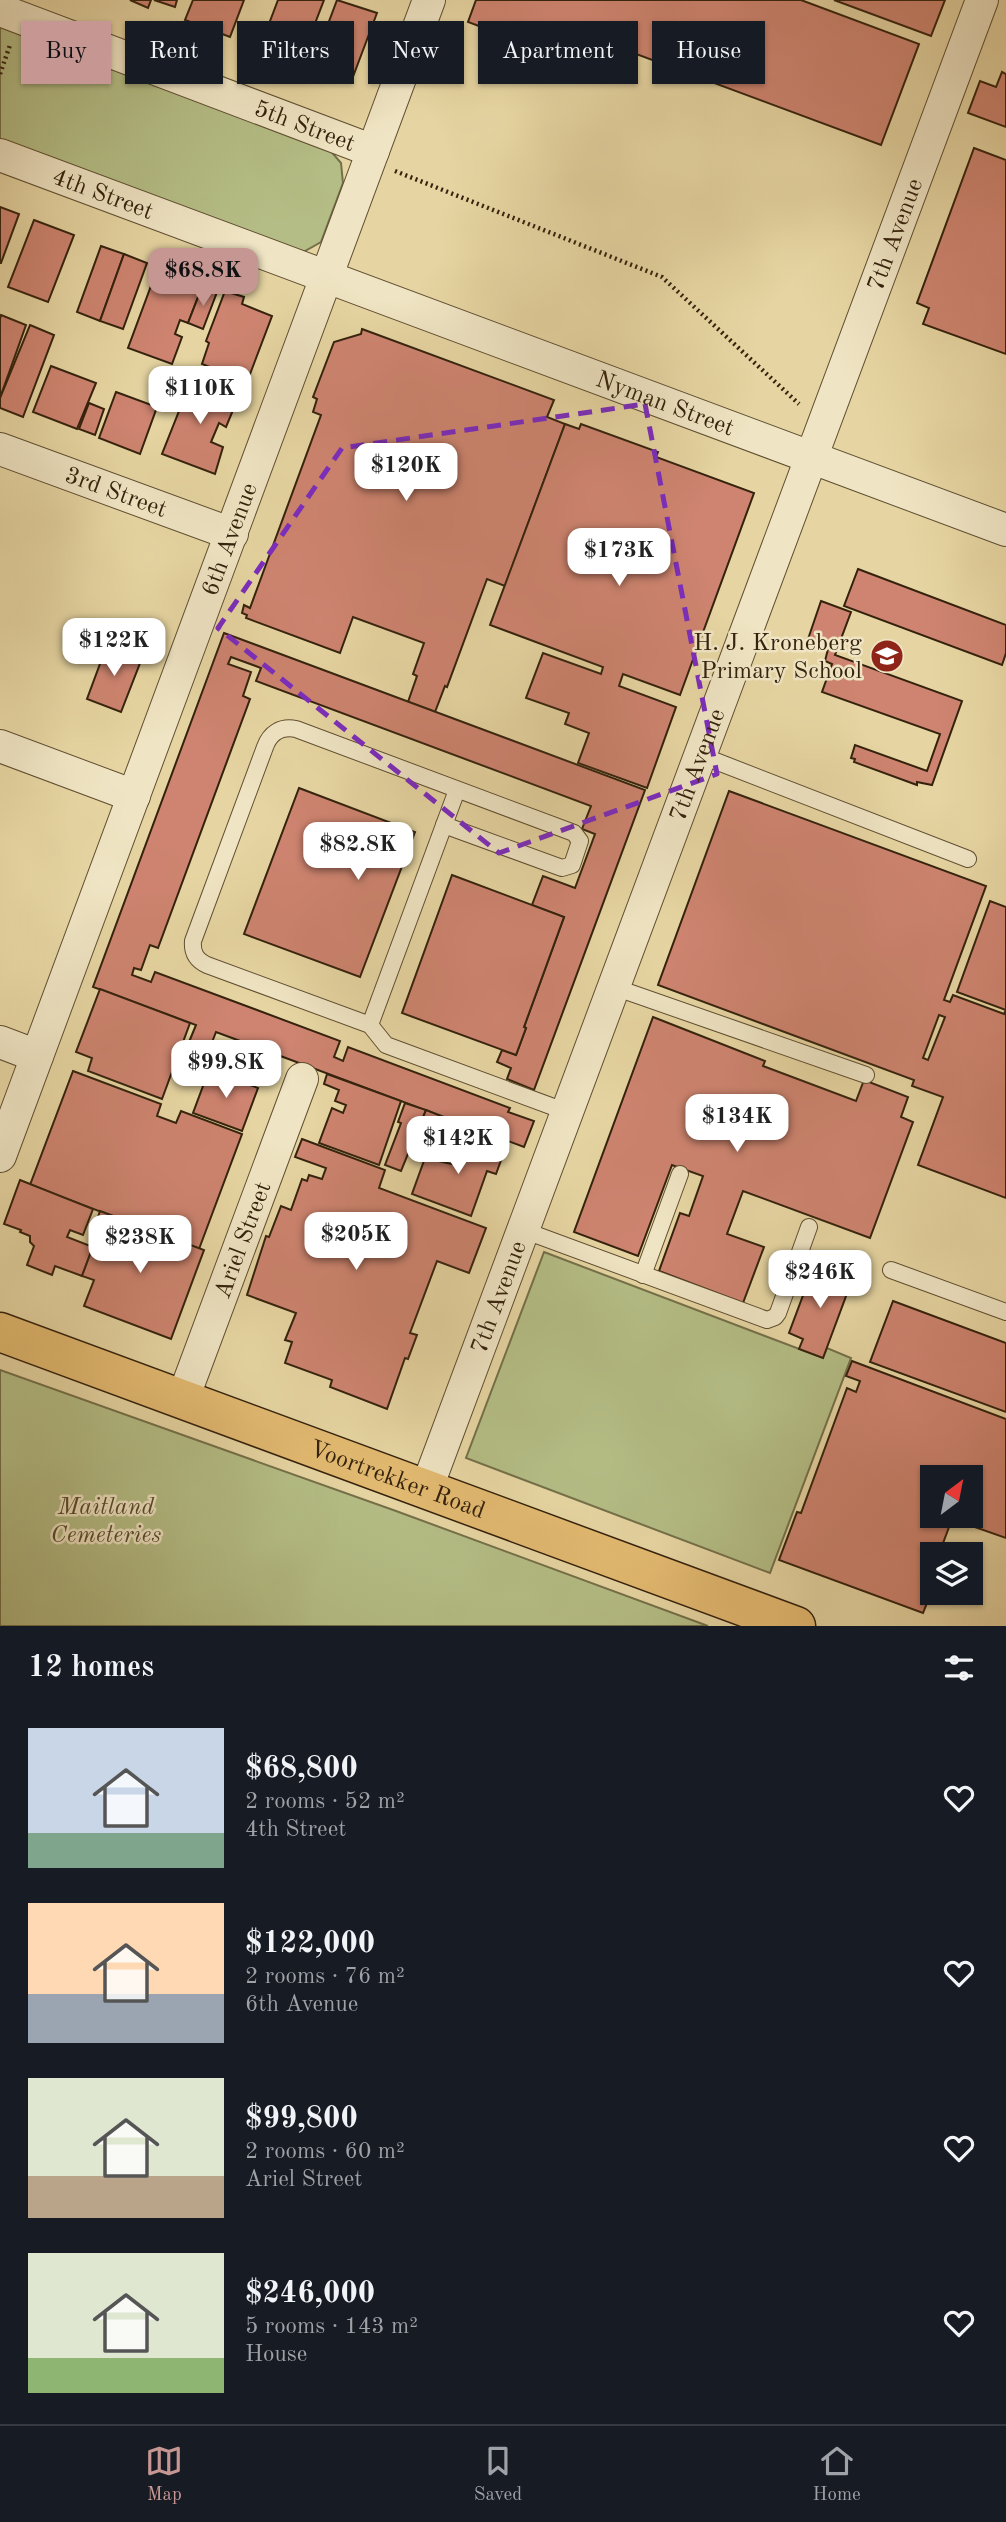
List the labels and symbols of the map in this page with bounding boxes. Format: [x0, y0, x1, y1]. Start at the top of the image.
street label: 5th Street [251, 97, 358, 157]
street label: 4th Street [49, 166, 156, 225]
street label: 7th Avenue [864, 176, 928, 295]
pin: $68.8K [146, 248, 260, 308]
pin: $110K [151, 366, 249, 426]
street label: Nyman Street [592, 368, 737, 442]
pin: $120K [357, 444, 455, 503]
street label: 3rd Street [62, 464, 170, 523]
street label: 6th Avenue [199, 480, 263, 599]
pin: $173K [570, 528, 668, 588]
pin: $122K [65, 618, 163, 678]
place label: H. J. Kroneberg Primary School [693, 632, 862, 684]
school or university icon: H. J. Kroneberg Primary School [868, 637, 906, 675]
street label: 7th Avenue [667, 706, 730, 825]
pin: $82.8K [301, 822, 415, 882]
pin: $99.8K [169, 1040, 283, 1100]
pin: $134K [688, 1094, 786, 1154]
pin: $142K [409, 1116, 507, 1176]
street label: Ariel Street [211, 1179, 277, 1302]
pin: $205K [307, 1212, 405, 1272]
pin: $238K [91, 1216, 189, 1275]
street label: 7th Avenue [468, 1238, 532, 1357]
pin: $246K [771, 1250, 869, 1310]
street label: Voortrekker Road [306, 1437, 488, 1524]
north arrow [920, 1465, 984, 1528]
park label: Maitland Cemeteries [51, 1496, 161, 1548]

